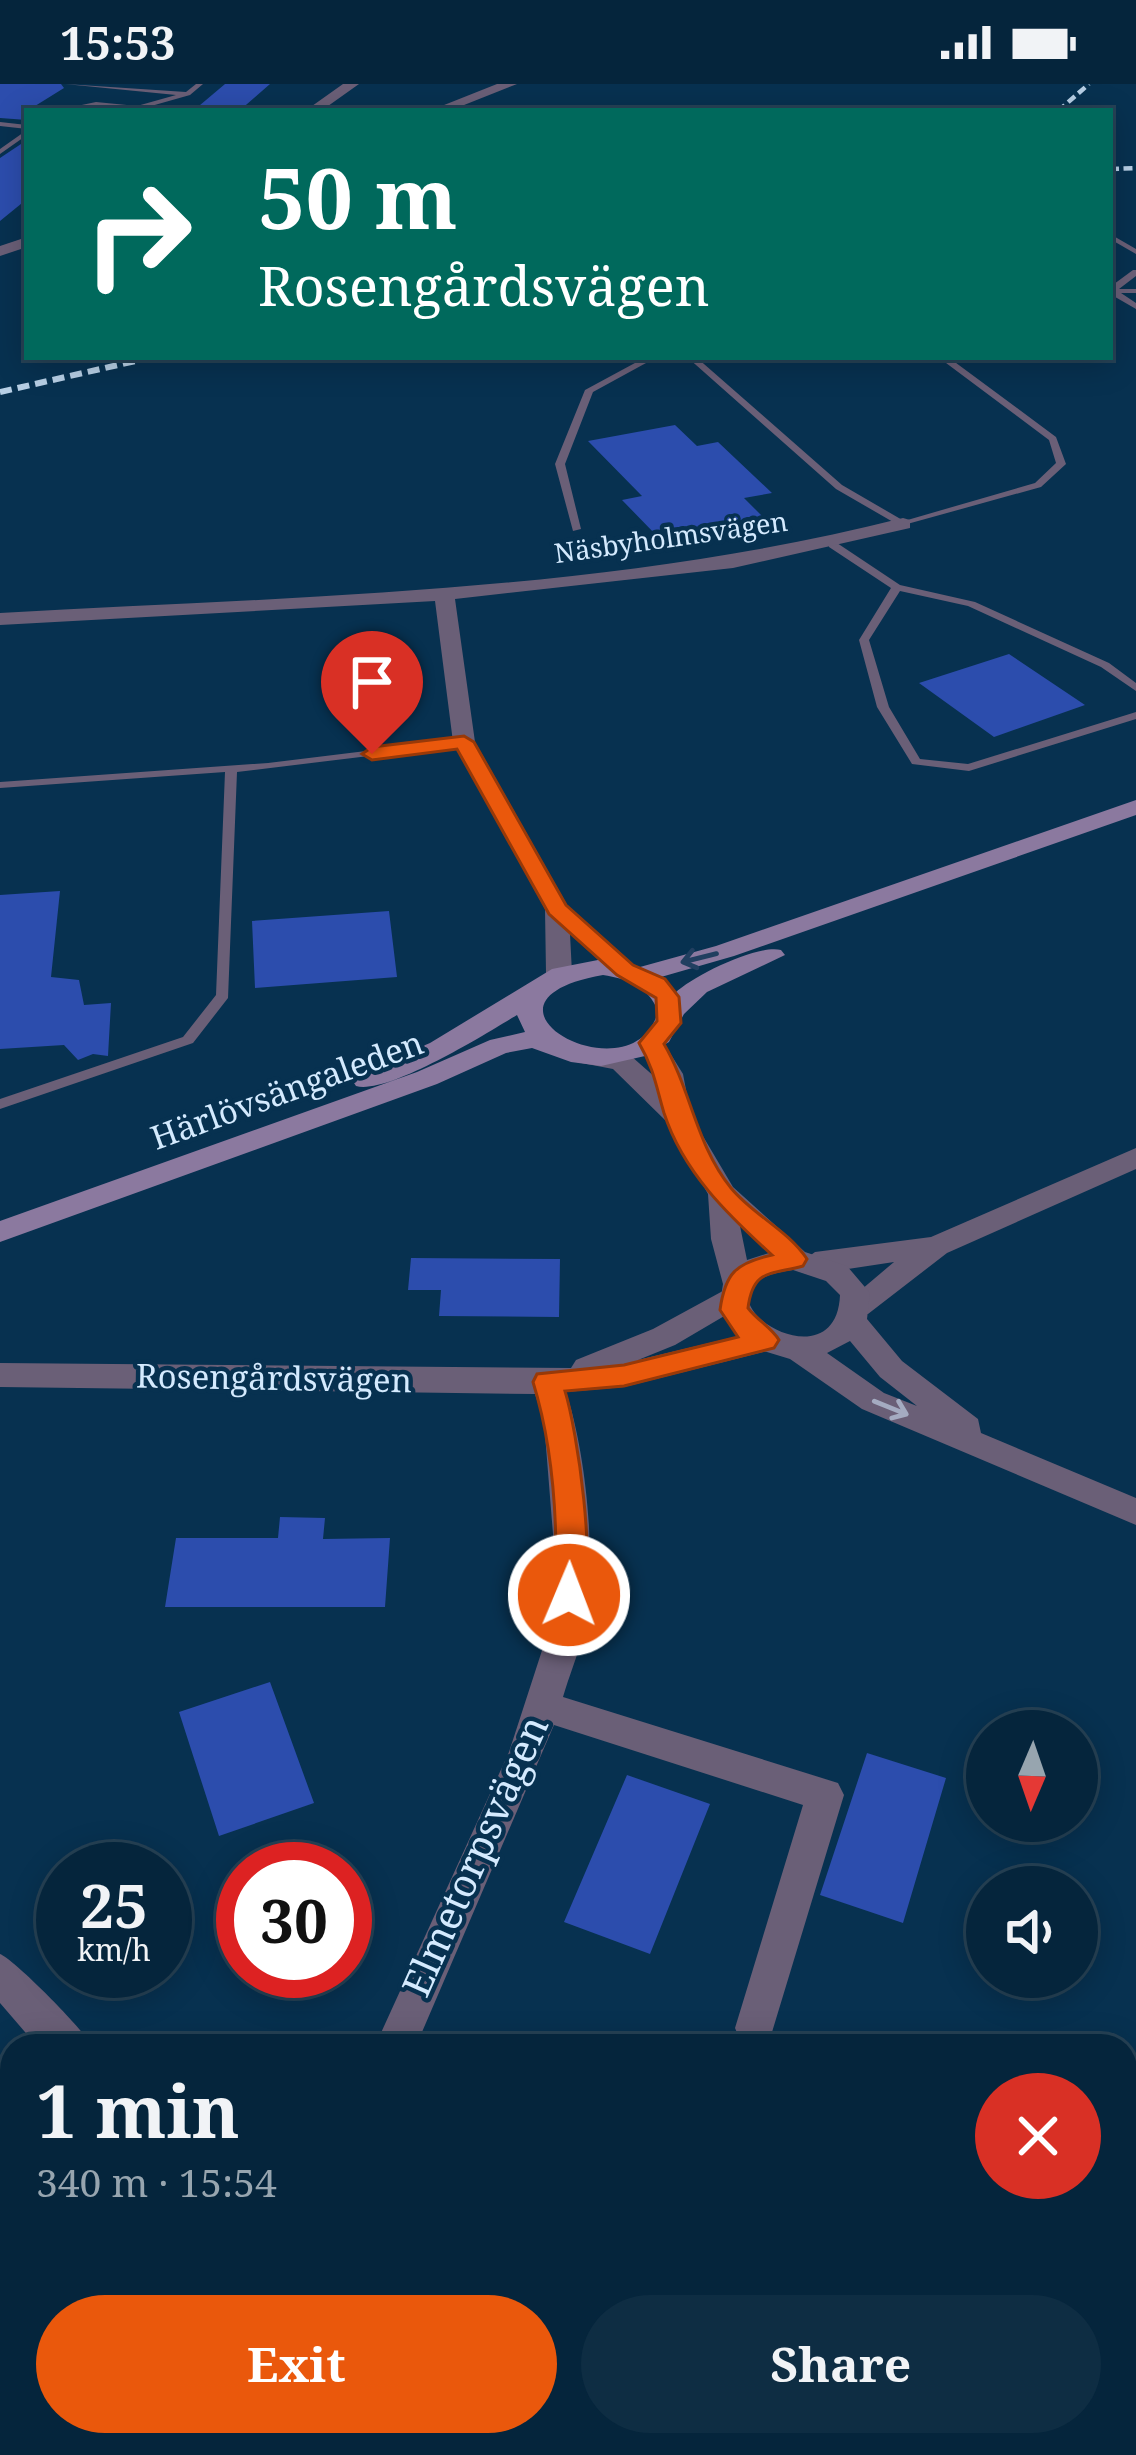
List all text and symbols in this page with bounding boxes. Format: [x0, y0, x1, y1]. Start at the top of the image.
text: 15:53 [60, 12, 175, 73]
text: 50 m [258, 139, 458, 254]
icon: right [60, 156, 216, 312]
text: Rosengårdsvägen [258, 248, 710, 322]
street label: Näsbyholmsvägen [552, 502, 790, 571]
pin [321, 631, 423, 754]
icon: arrive [339, 649, 405, 715]
one-way arrow [681, 948, 719, 970]
street label: Härlövsängaleden [144, 1019, 429, 1160]
street label: Rosengårdsvägen [136, 1353, 412, 1402]
one-way arrow [872, 1399, 909, 1420]
position arrow [506, 1532, 632, 1658]
street label: Elmetorpsvägen [388, 1707, 559, 2004]
north arrow [966, 1710, 1098, 1842]
map controls [966, 1710, 1098, 1998]
speed limit sign: 30 [216, 1842, 372, 1998]
text: 25 [80, 1864, 148, 1946]
button: sound [966, 1866, 1098, 1998]
text: km/h [77, 1929, 151, 1970]
text: 1 min [36, 2061, 240, 2159]
button: close [975, 2073, 1101, 2199]
text: 340 m · 15:54 [36, 2155, 277, 2208]
button: Exit [36, 2295, 557, 2433]
button: Share [581, 2295, 1101, 2433]

